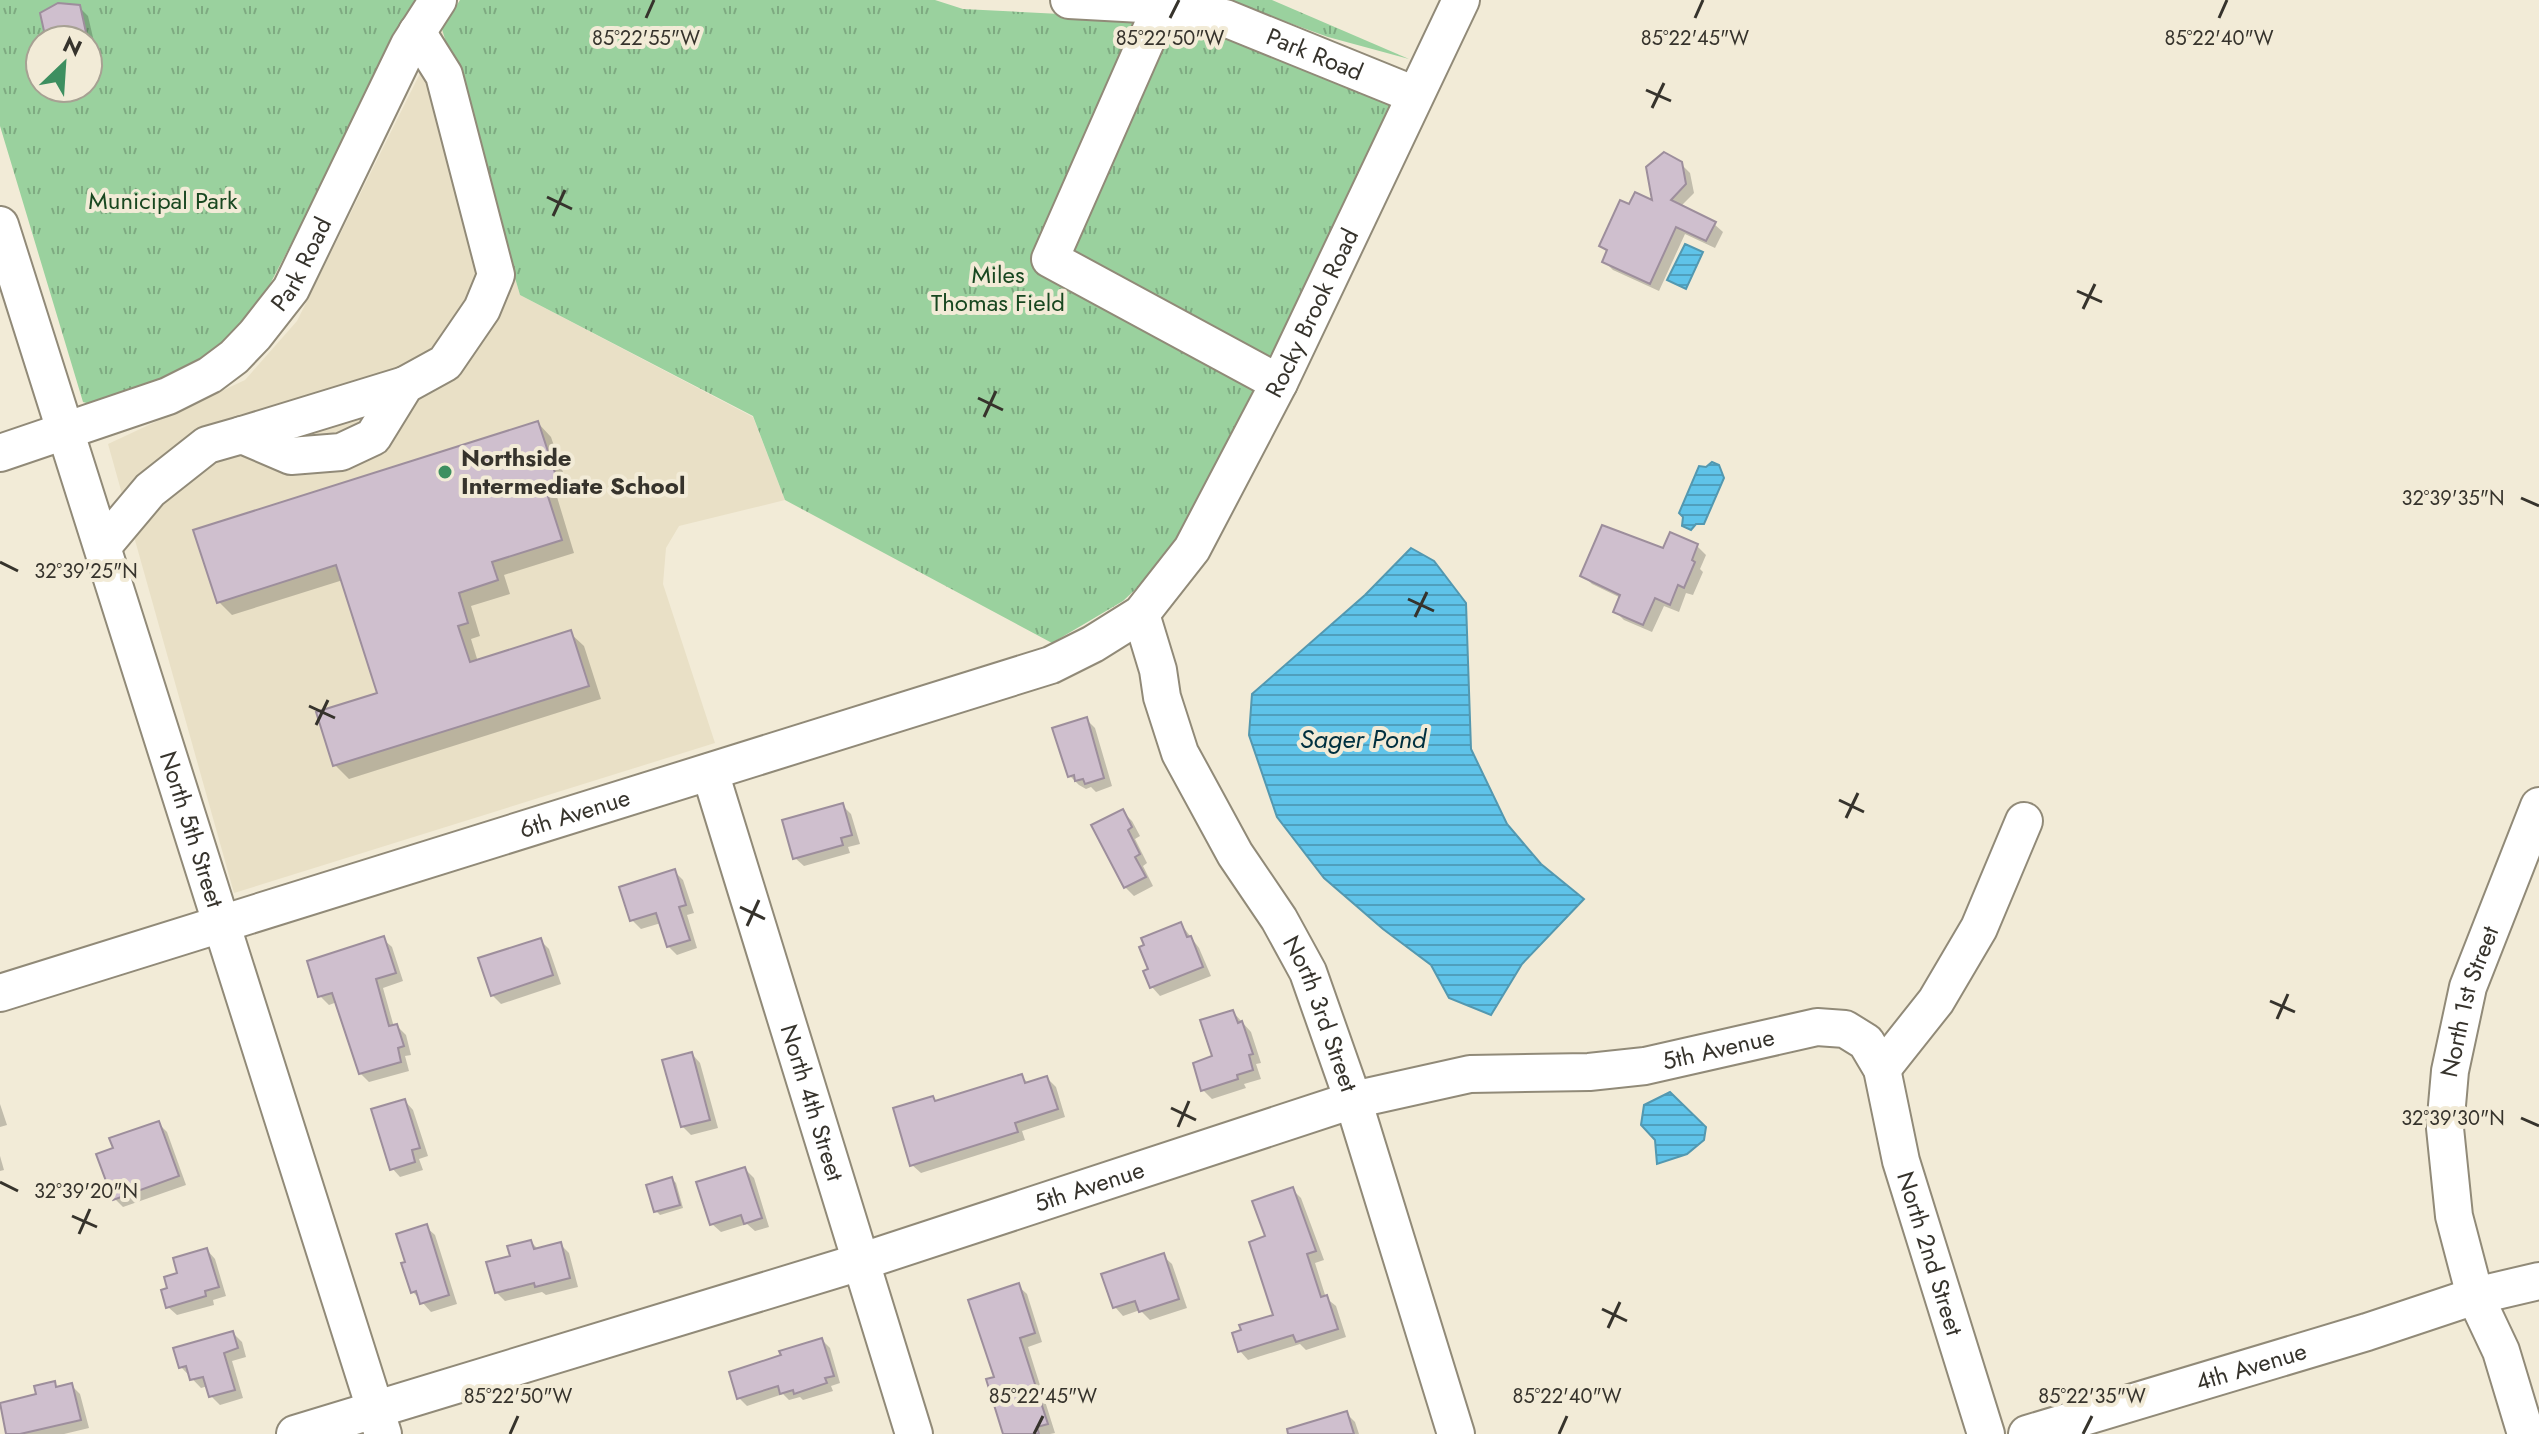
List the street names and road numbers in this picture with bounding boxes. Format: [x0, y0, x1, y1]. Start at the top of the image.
street label: Park Road [1261, 19, 1369, 89]
street label: Park Road [262, 211, 340, 318]
street label: Rocky Brook Road [1256, 222, 1367, 404]
street label: North 5th Street [151, 747, 233, 912]
street label: 6th Avenue [515, 779, 634, 847]
street label: North 1st Street [2431, 920, 2507, 1080]
street label: North 3rd Street [1274, 929, 1367, 1097]
street label: 5th Avenue [1659, 1019, 1778, 1079]
street label: North 4th Street [772, 1020, 853, 1185]
street label: 5th Avenue [1030, 1152, 1149, 1221]
street label: North 2nd Street [1888, 1167, 1972, 1340]
street label: 4th Avenue [2191, 1333, 2311, 1399]

